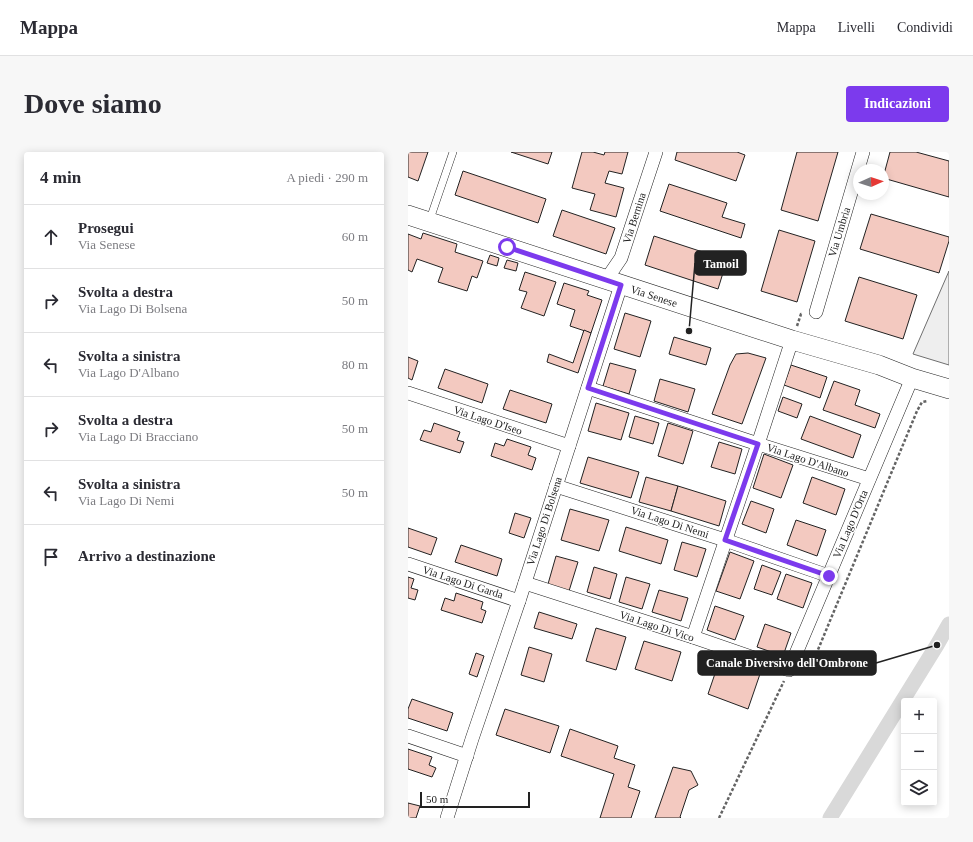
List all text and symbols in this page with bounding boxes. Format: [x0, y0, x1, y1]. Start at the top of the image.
text: Mappa [20, 17, 78, 38]
text: Mappa [777, 20, 816, 35]
text: Livelli [838, 20, 875, 35]
text: Condividi [897, 20, 953, 35]
button: Indicazioni [846, 86, 949, 122]
text: Dove siamo [24, 88, 162, 119]
north arrow [853, 164, 889, 200]
text: 4 min [40, 168, 81, 187]
text: A piedi · 290 m [286, 170, 368, 185]
street label: Via Bernina [620, 191, 648, 245]
street label: Via Umbria [826, 205, 852, 258]
text: Prosegui [78, 220, 134, 236]
icon: ahead [40, 226, 62, 248]
text: 60 m [342, 229, 368, 244]
text: Via Senese [78, 237, 135, 252]
route start [498, 238, 516, 256]
callout: Tamoil [695, 251, 746, 275]
text: Tamoil [703, 257, 739, 271]
street label: Via Senese [629, 283, 679, 309]
text: Svolta a destra [78, 284, 173, 300]
icon: right [40, 290, 62, 312]
text: 50 m [342, 293, 368, 308]
text: Via Lago Di Bolsena [78, 301, 187, 316]
text: Svolta a sinistra [78, 348, 181, 364]
icon: left [40, 354, 62, 376]
text: 80 m [342, 357, 368, 372]
text: Via Lago D'Albano [78, 365, 179, 380]
street label: Via Lago D'Iseo [452, 403, 524, 437]
text: Svolta a destra [78, 412, 173, 428]
icon: right [40, 418, 62, 440]
text: 50 m [342, 421, 368, 436]
text: Via Lago Di Bracciano [78, 429, 198, 444]
street label: Via Lago D'Albano [765, 441, 851, 479]
street label: Via Lago Di Bolsena [524, 475, 564, 567]
text: Svolta a sinistra [78, 476, 181, 492]
icon: left [40, 482, 62, 504]
text: 50 m [342, 485, 368, 500]
street label: Via Lago D'Orta [830, 488, 870, 560]
text: Via Lago Di Nemi [78, 493, 174, 508]
street label: Via Lago Di Nemi [629, 504, 711, 540]
icon: arrive [40, 546, 62, 568]
text: Arrivo a destinazione [78, 548, 215, 564]
street label: Via Lago Di Garda [421, 563, 505, 601]
route end [820, 567, 838, 585]
street label: Via Lago Di Vico [618, 608, 696, 644]
callout: Canale Diversivo dell'Ombrone [698, 651, 876, 675]
text: Canale Diversivo dell'Ombrone [706, 656, 869, 670]
map controls [901, 698, 937, 806]
button: + [901, 698, 937, 734]
button: − [901, 734, 937, 770]
button: layers [901, 770, 937, 806]
scale bar [420, 790, 530, 809]
text: 50 m [426, 793, 448, 805]

